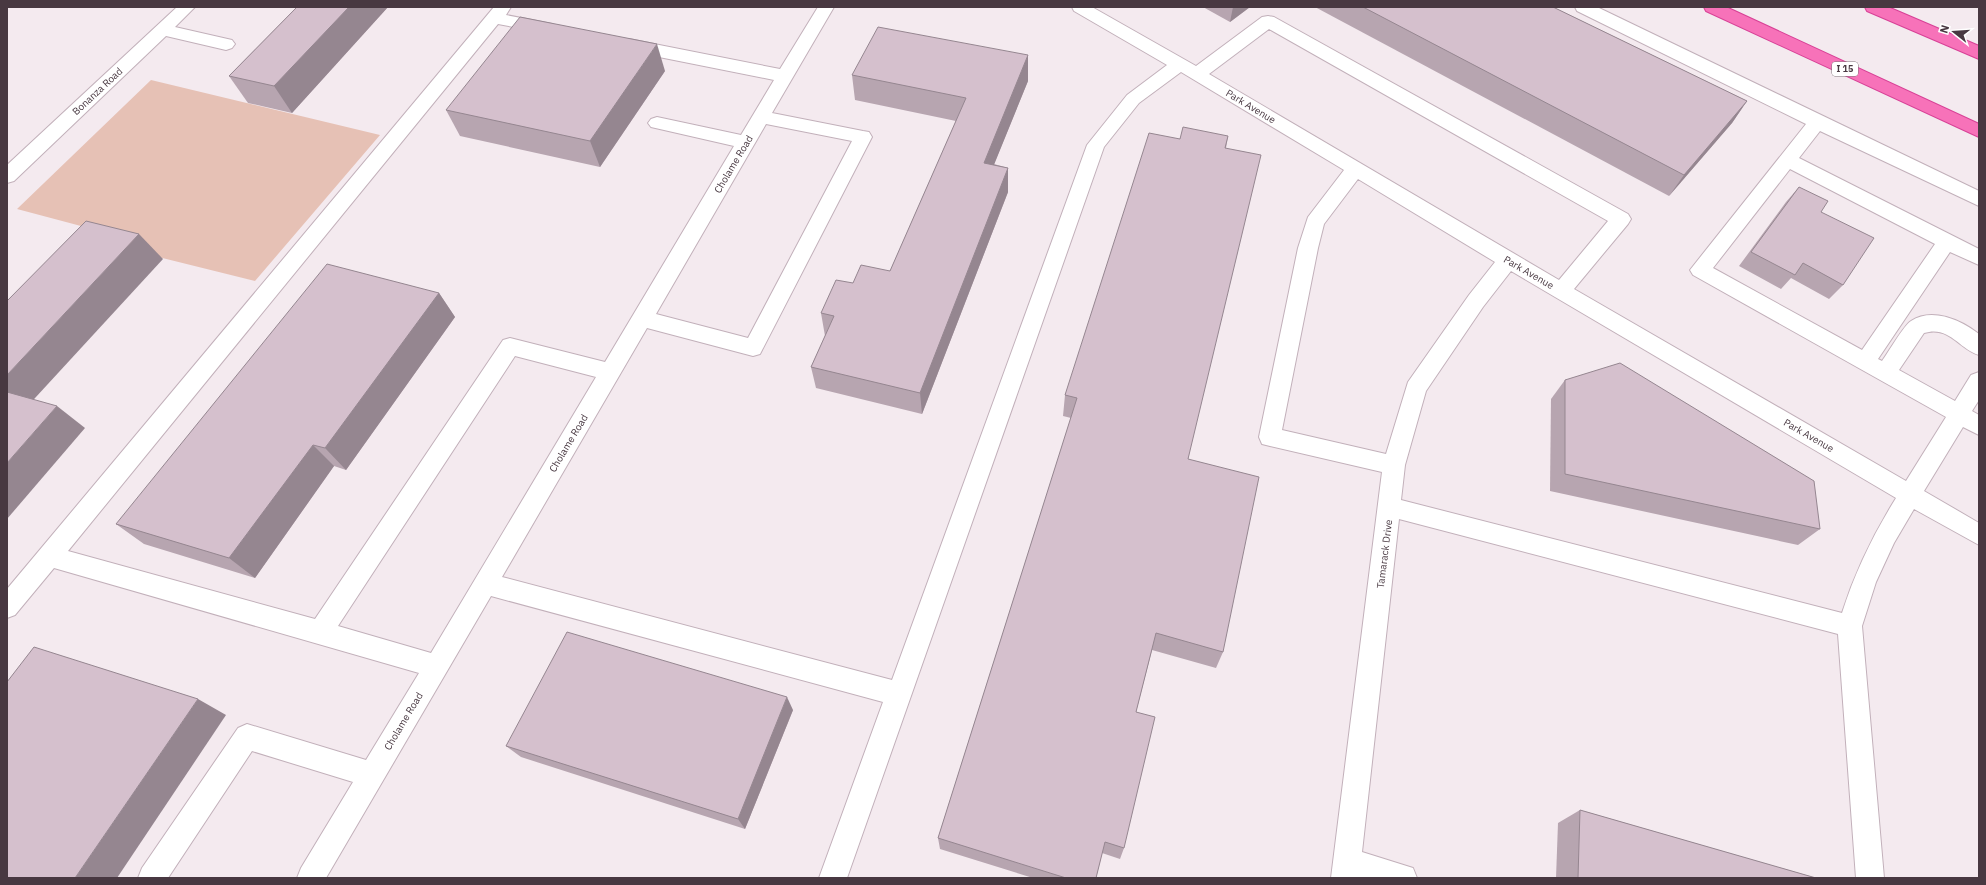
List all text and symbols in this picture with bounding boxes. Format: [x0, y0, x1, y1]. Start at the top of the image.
north arrow [1934, 12, 1974, 52]
text: N [1937, 23, 1952, 35]
road number: I 15 [1832, 62, 1858, 76]
street label: Bonanza Road [69, 65, 125, 118]
street label: Park Avenue [1223, 86, 1279, 127]
street label: Cholame Road [711, 133, 756, 196]
street label: Park Avenue [1501, 253, 1557, 292]
street label: Cholame Road [546, 412, 591, 475]
street label: Park Avenue [1781, 416, 1837, 455]
street label: Tamarack Drive [1374, 518, 1395, 589]
street label: Cholame Road [381, 690, 426, 753]

